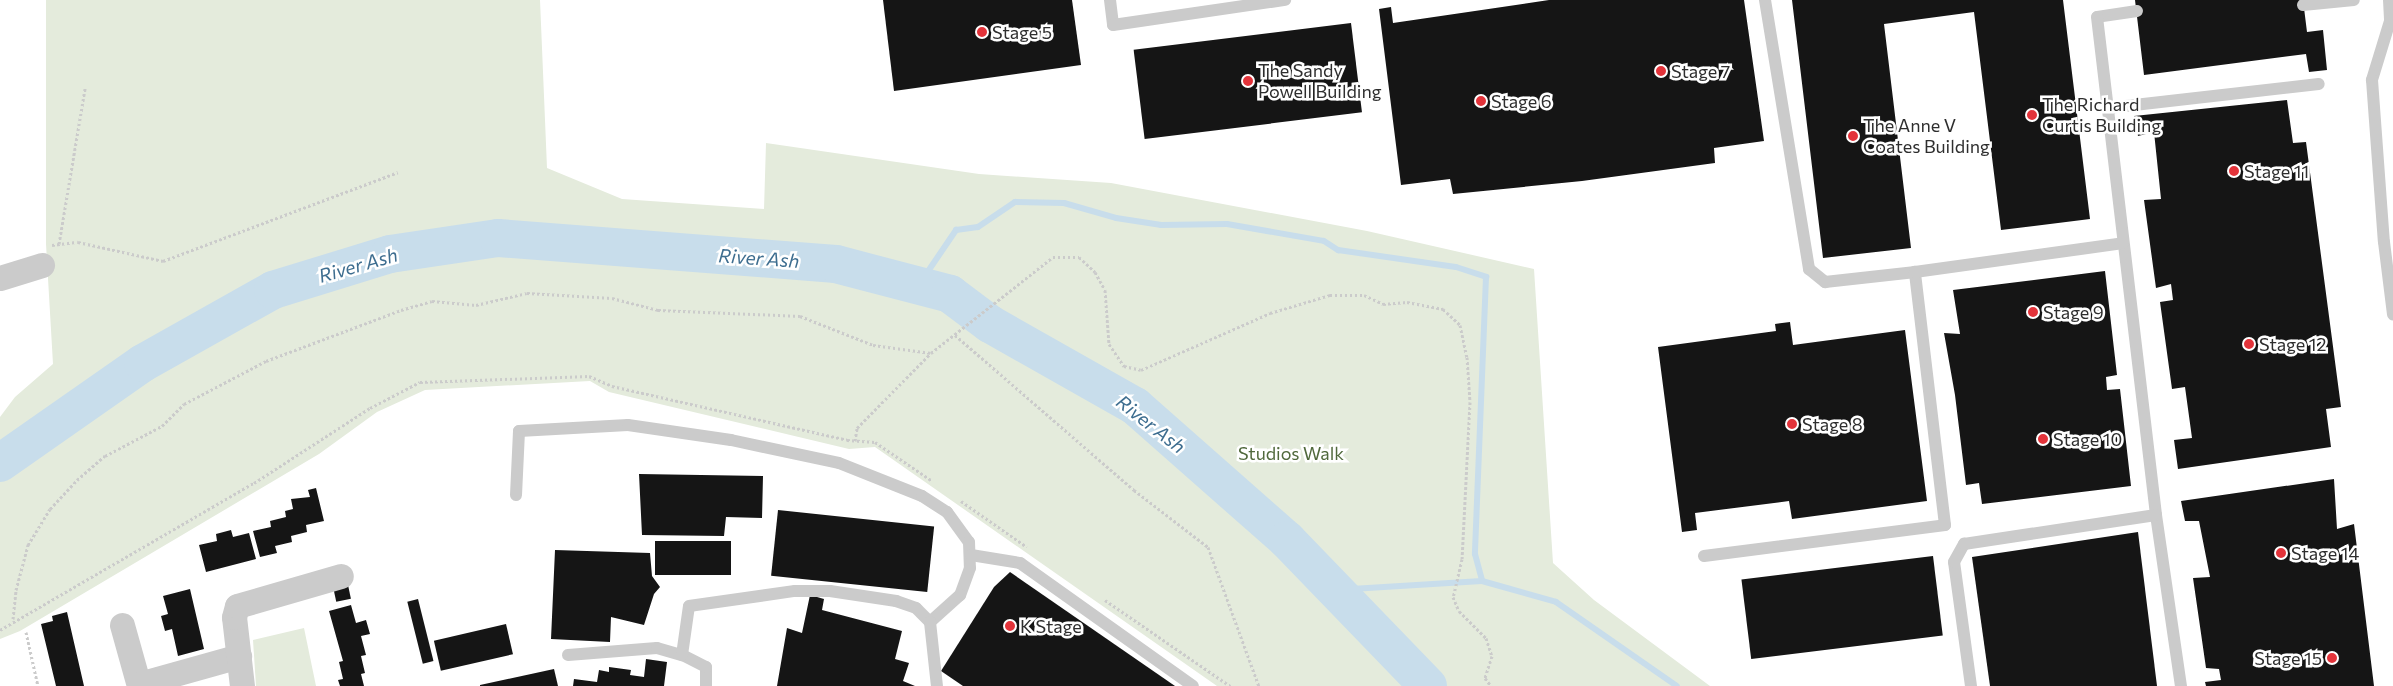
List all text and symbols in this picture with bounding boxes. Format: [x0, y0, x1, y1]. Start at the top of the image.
place label: Stage 5 [992, 21, 1052, 43]
marker: Stage 5 [976, 26, 988, 38]
place label: The Sandy Powell Building [1258, 60, 1382, 102]
place label: Stage 7 [1671, 60, 1730, 82]
marker: Stage 7 [1655, 65, 1667, 77]
marker: The Sandy Powell Building [1242, 75, 1254, 87]
place label: Stage 6 [1491, 90, 1552, 112]
place label: The Richard Curtis Building [2042, 94, 2161, 136]
marker: Stage 6 [1475, 95, 1487, 107]
marker: The Richard Curtis Building [2026, 109, 2038, 121]
place label: The Anne V Coates Building [1863, 115, 1990, 158]
marker: The Anne V Coates Building [1847, 130, 1859, 142]
place label: Stage 11 [2244, 160, 2309, 182]
marker: Stage 11 [2228, 165, 2240, 177]
water label: River Ash [316, 243, 400, 287]
water label: River Ash [718, 244, 800, 272]
place label: Stage 9 [2043, 301, 2104, 323]
marker: Stage 9 [2027, 306, 2039, 318]
place label: Stage 12 [2259, 333, 2326, 355]
marker: Stage 12 [2243, 338, 2255, 350]
water label: River Ash [1112, 390, 1190, 458]
place label: Stage 8 [1802, 413, 1863, 435]
marker: Stage 8 [1786, 418, 1798, 430]
place label: Stage 10 [2053, 428, 2122, 450]
marker: Stage 10 [2037, 433, 2049, 445]
park label: Studios Walk [1238, 442, 1344, 464]
place label: Stage 14 [2291, 542, 2359, 564]
marker: Stage 14 [2275, 547, 2287, 559]
place label: K Stage [1020, 615, 1082, 637]
marker: K Stage [1004, 620, 1016, 632]
place label: Stage 15 [2254, 647, 2322, 669]
marker: Stage 15 [2326, 652, 2338, 664]

